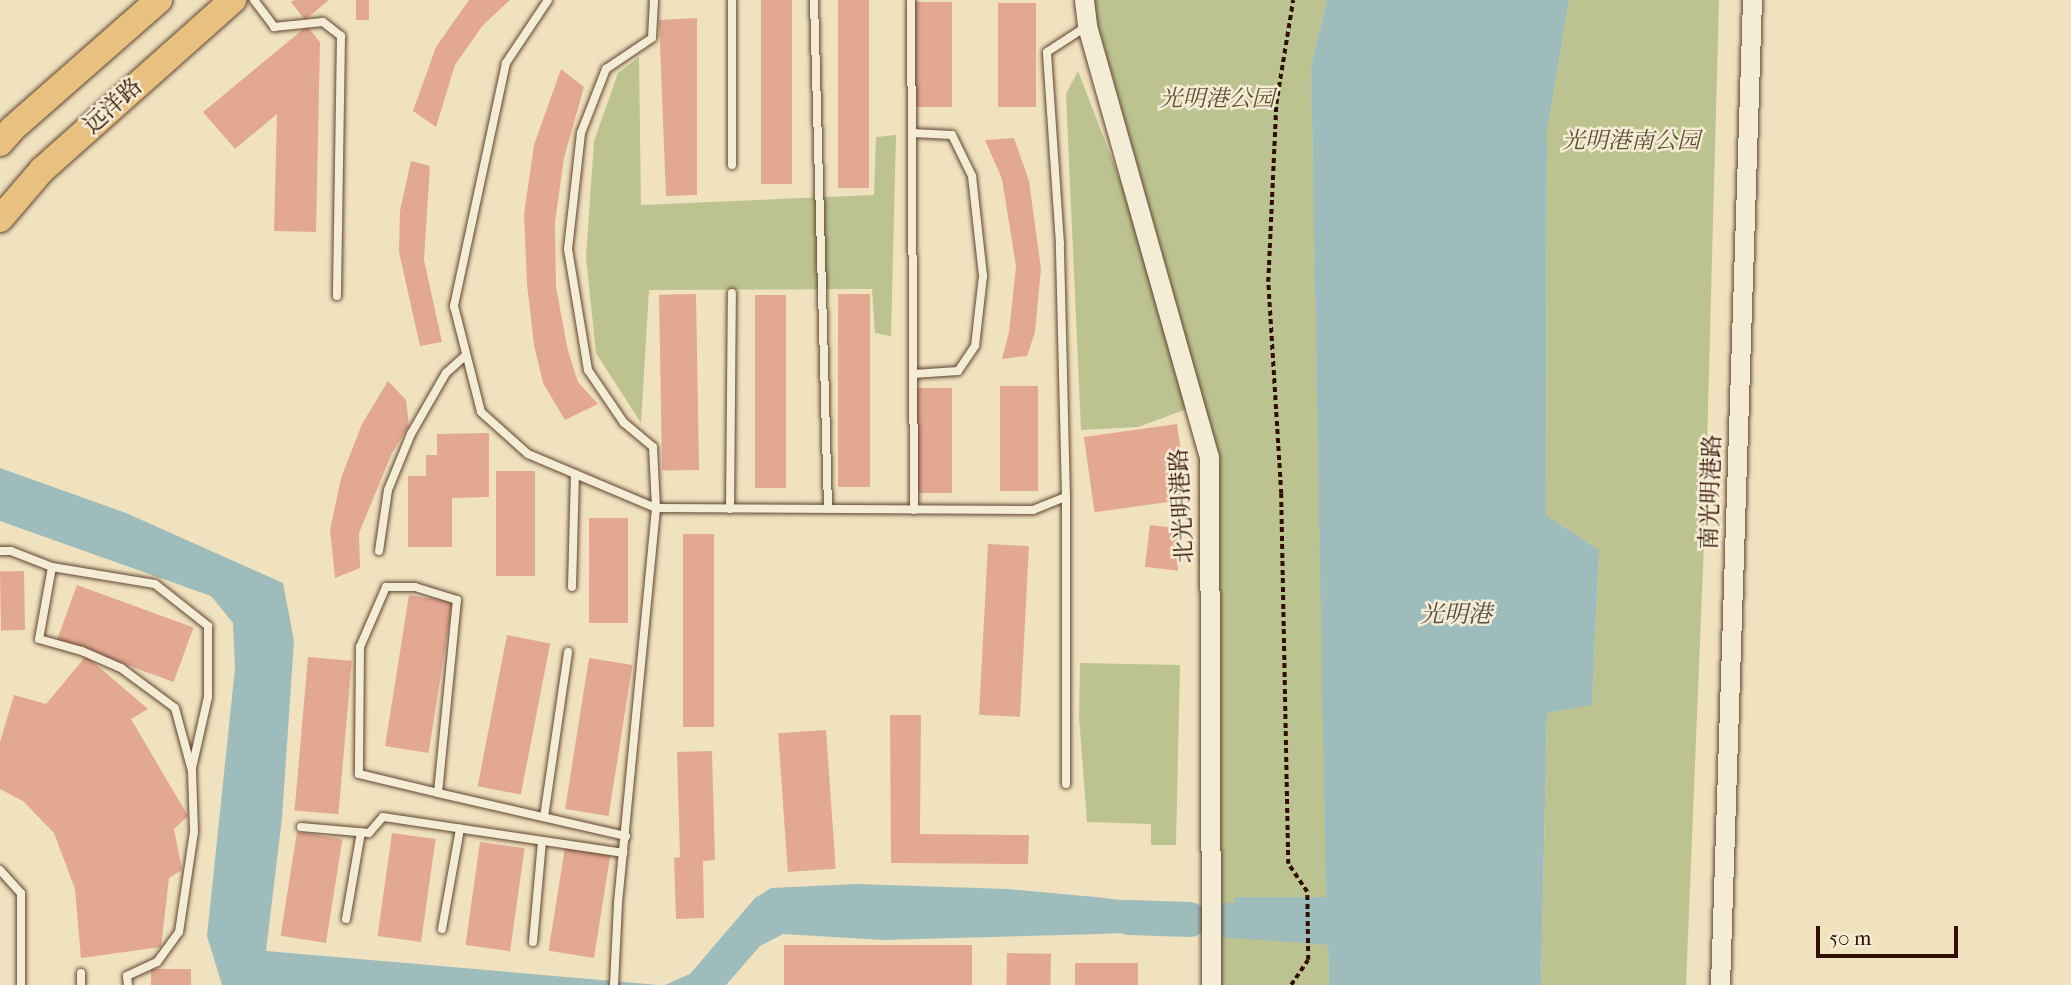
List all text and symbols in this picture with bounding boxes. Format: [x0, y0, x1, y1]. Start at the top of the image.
street label: 远洋路 [78, 73, 148, 139]
park label: 光明港公园 [1160, 85, 1274, 113]
park label: 光明港南公园 [1562, 127, 1700, 155]
street label: 南光明港路 [1695, 434, 1727, 550]
street label: 北光明港路 [1165, 448, 1199, 564]
water label: 光明港 [1420, 601, 1492, 629]
scale bar [1819, 912, 1961, 956]
text: 50 m [1829, 926, 1872, 950]

